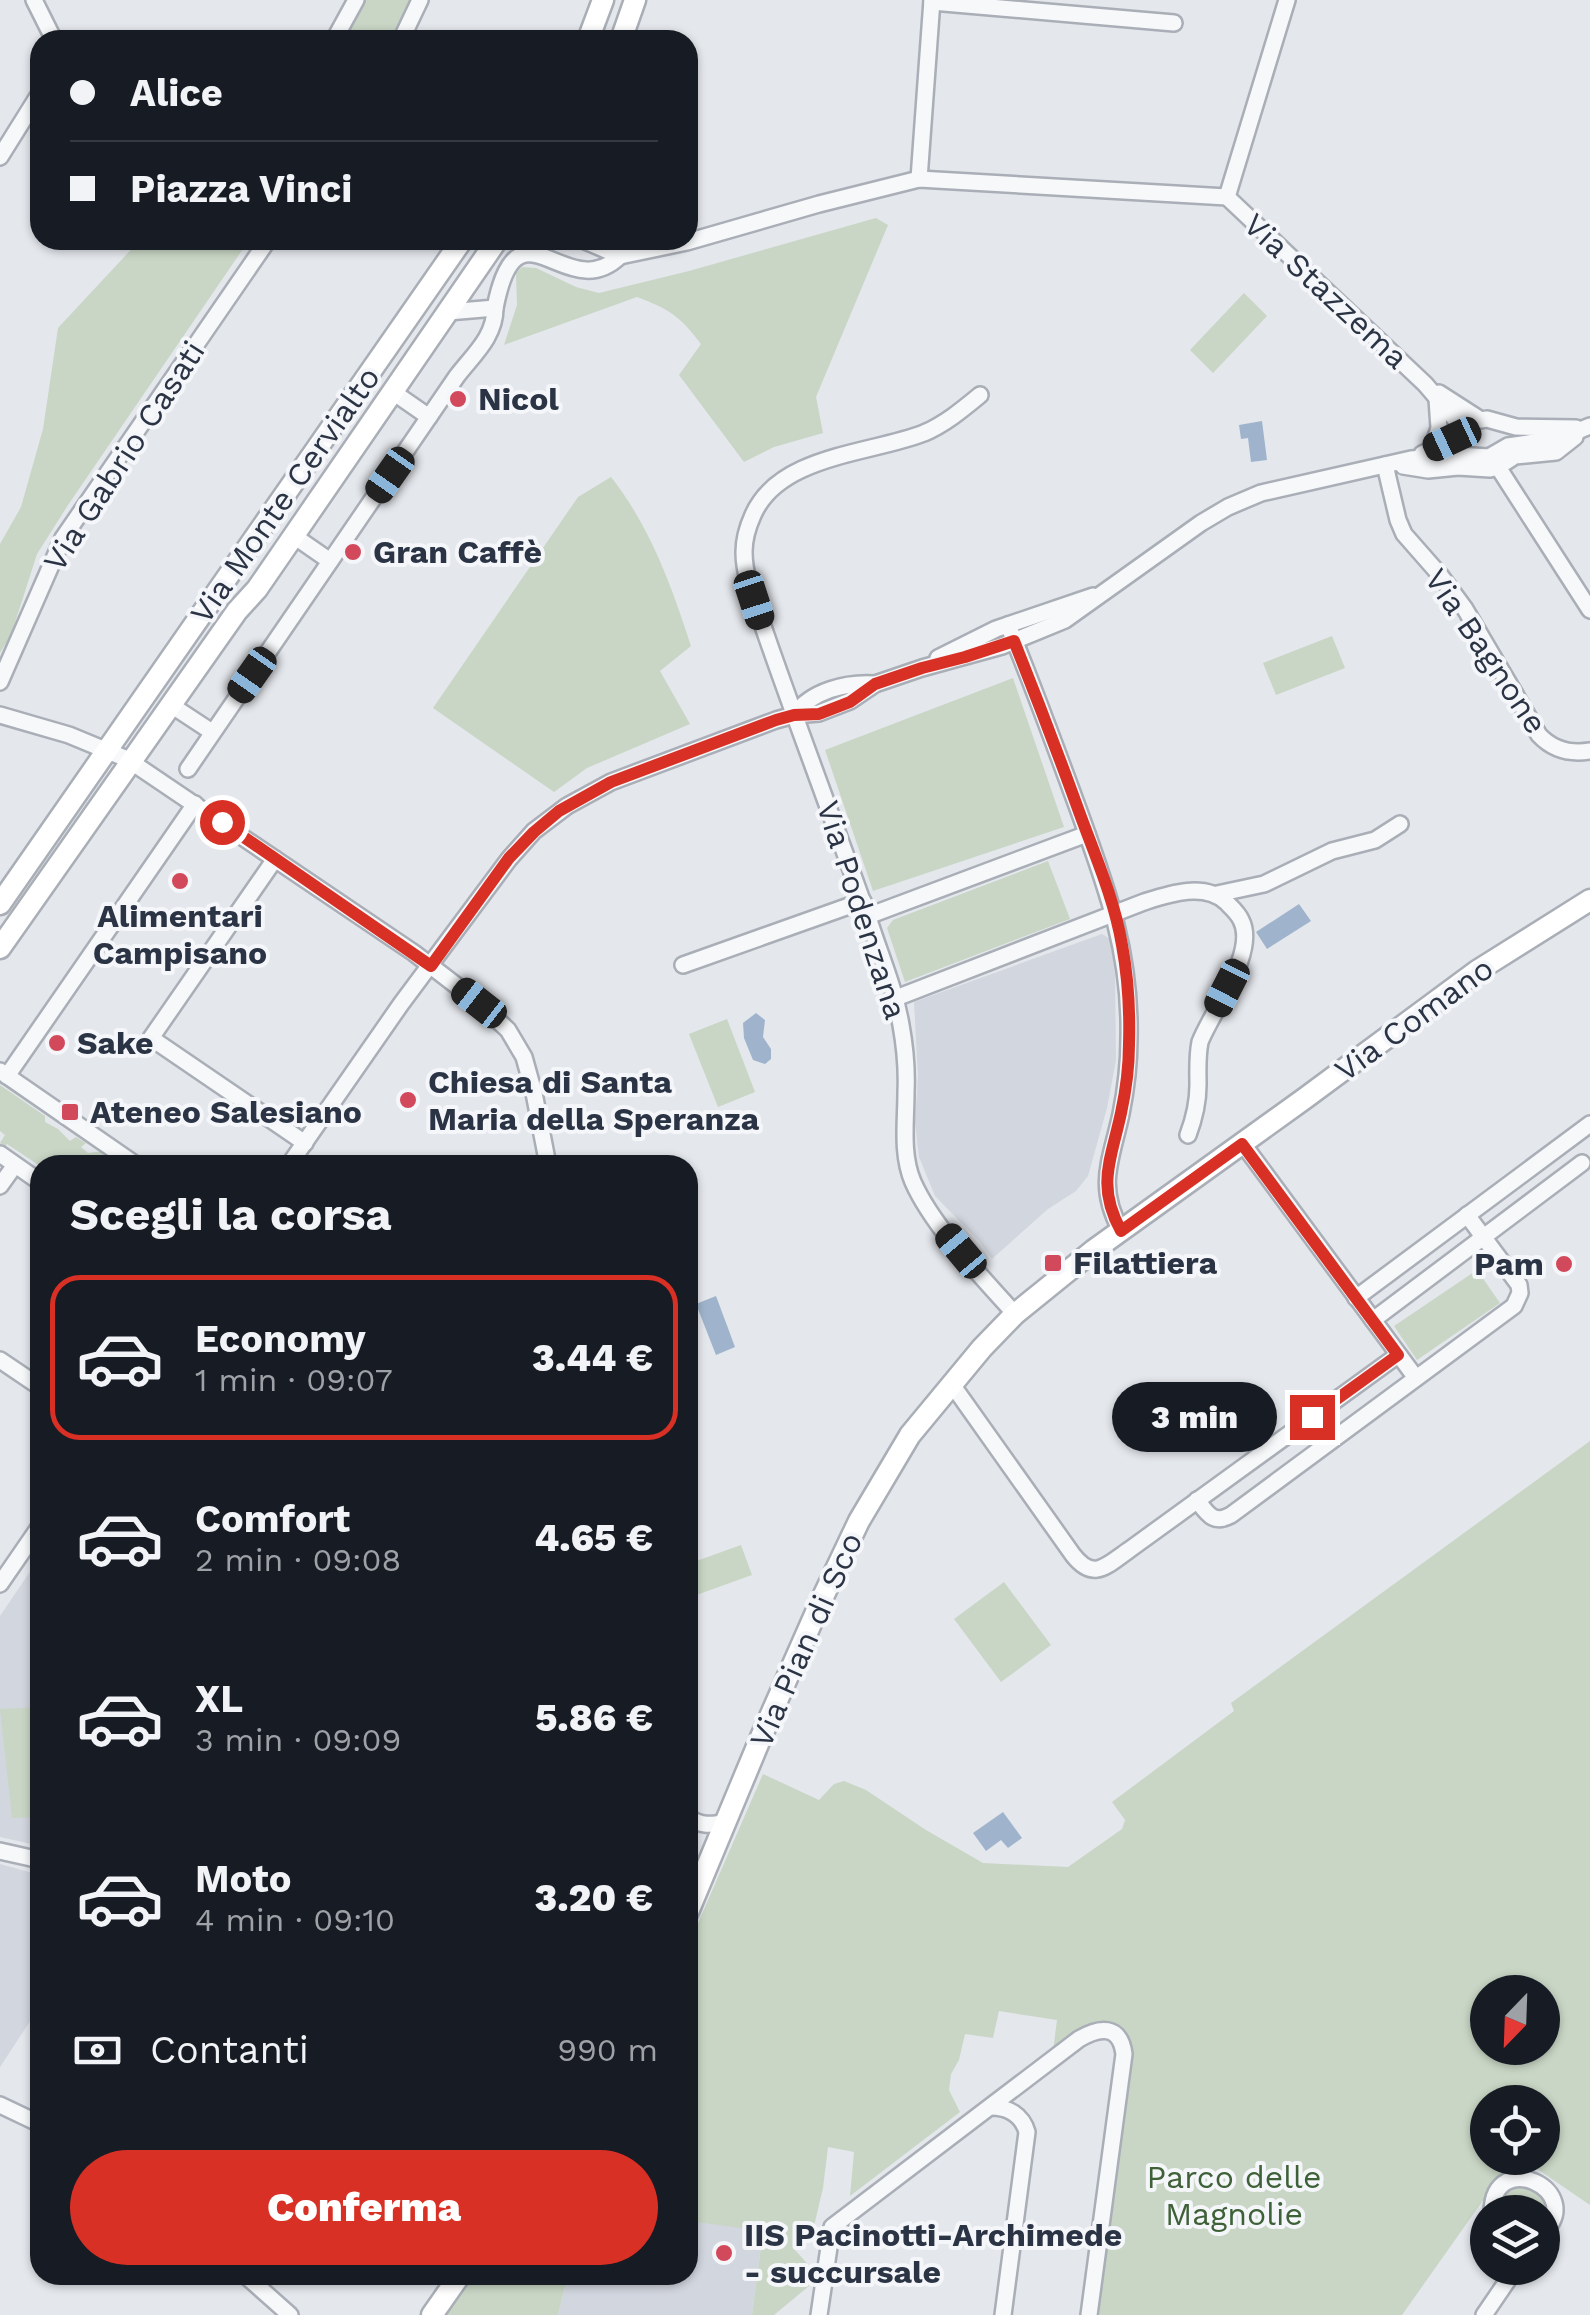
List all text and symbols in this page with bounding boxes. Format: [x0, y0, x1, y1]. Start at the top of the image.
text: Alice [130, 71, 223, 115]
text: Piazza Vinci [130, 167, 352, 211]
street label: Via Stazzema [1236, 205, 1416, 377]
street label: Via Gabrio Casati [35, 334, 213, 578]
street label: Via Monte Cervialto [182, 359, 388, 631]
place label: Nicol [478, 380, 559, 418]
marker: Nicol [447, 388, 469, 410]
car [1418, 413, 1486, 465]
car [361, 442, 419, 508]
place label: Gran Caffè [373, 533, 542, 571]
marker: Gran Caffè [342, 541, 364, 563]
street label: Via Bagnone [1417, 561, 1555, 741]
car [730, 567, 778, 633]
car [223, 642, 281, 708]
street label: Via Podenzana [809, 796, 915, 1024]
route start [200, 800, 245, 845]
marker: Alimentari Campisano [169, 870, 191, 892]
place label: Alimentari Campisano [93, 897, 267, 972]
street label: Via Comano [1327, 949, 1501, 1089]
car [1200, 954, 1254, 1022]
car [446, 973, 512, 1033]
place label: Sake [77, 1024, 154, 1062]
marker: Sake [46, 1032, 68, 1054]
place label: Chiesa di Santa Maria della Speranza [428, 1063, 760, 1138]
marker: Chiesa di Santa Maria della Speranza [397, 1089, 419, 1111]
place label: Ateneo Salesiano [90, 1093, 362, 1131]
marker: Ateneo Salesiano [59, 1101, 81, 1123]
text: Scegli la corsa [70, 1188, 392, 1241]
car [930, 1218, 992, 1284]
place label: Filattiera [1073, 1244, 1218, 1282]
place label: Pam [1474, 1245, 1544, 1283]
marker: Filattiera [1042, 1252, 1064, 1274]
marker: Pam [1553, 1253, 1575, 1275]
icon: car [75, 1313, 165, 1403]
text: Economy [195, 1317, 366, 1361]
text: 3.44 € [532, 1336, 653, 1380]
text: 1 min · 09:07 [195, 1361, 393, 1399]
callout: 3 min [1112, 1382, 1277, 1452]
route end [1290, 1395, 1335, 1440]
text: 3 min [1151, 1398, 1238, 1436]
icon: car [75, 1493, 165, 1583]
text: Comfort [195, 1497, 350, 1541]
text: 4.65 € [534, 1516, 653, 1560]
street label: Via Pian di Sco [742, 1527, 870, 1753]
text: 2 min · 09:08 [195, 1541, 401, 1579]
icon: car [75, 1673, 165, 1763]
text: XL [195, 1677, 243, 1721]
text: 5.86 € [535, 1696, 653, 1740]
text: 3 min · 09:09 [195, 1721, 401, 1759]
icon: car [75, 1853, 165, 1943]
text: Moto [195, 1857, 291, 1901]
text: 3.20 € [535, 1876, 653, 1920]
text: 4 min · 09:10 [195, 1901, 395, 1939]
north arrow [1470, 1975, 1560, 2065]
map controls [1470, 1975, 1560, 2285]
icon: cash [70, 2023, 125, 2078]
text: Contanti [150, 2028, 309, 2072]
text: 990 m [557, 2031, 658, 2069]
button: locate [1470, 2085, 1560, 2175]
button: Conferma [70, 2150, 658, 2265]
park label: Parco delle Magnolie [1147, 2158, 1321, 2233]
button: layers [1470, 2195, 1560, 2285]
place label: IIS Pacinotti-Archimede - succursale [744, 2216, 1122, 2291]
marker: IIS Pacinotti-Archimede - succursale [713, 2242, 735, 2264]

